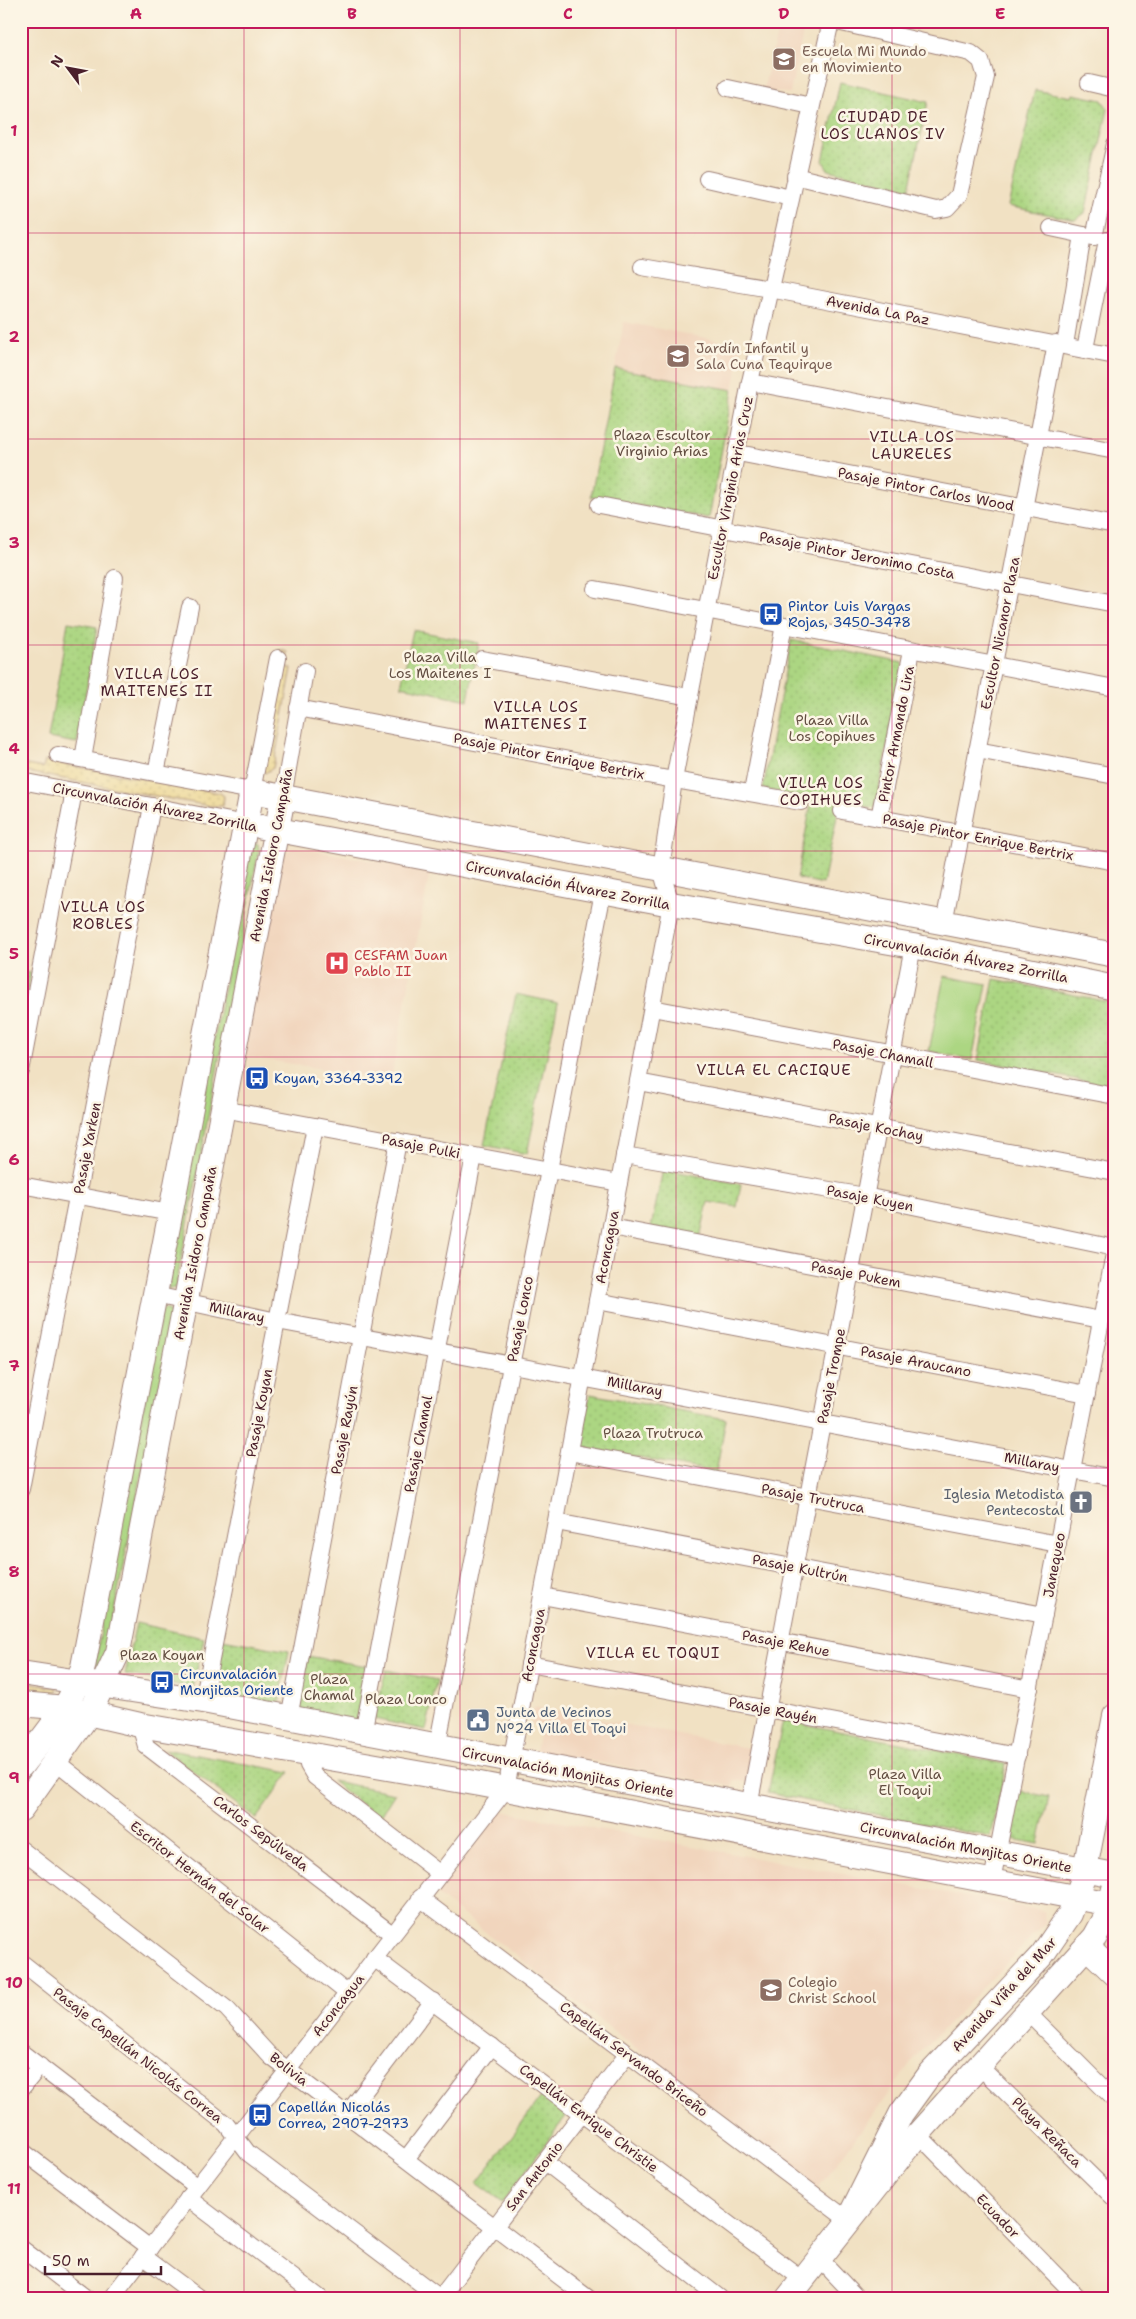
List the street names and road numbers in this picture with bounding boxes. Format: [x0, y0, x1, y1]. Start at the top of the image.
street label: Avenida La Paz [825, 291, 931, 329]
street label: Escultor Virginio Arias Cruz [703, 394, 757, 582]
street label: Pasaje Pintor Carlos Wood [836, 463, 1016, 515]
street label: Pasaje Pintor Jeronimo Costa [758, 527, 957, 583]
street label: Escultor Nicanor Plaza [976, 555, 1024, 711]
street label: Pintor Armando Lira [874, 664, 918, 804]
street label: Pasaje Pintor Enrique Bertrix [452, 729, 646, 783]
street label: Avenida Isidoro Campaña [245, 766, 297, 943]
street label: Circunvalación Álvarez Zorrilla [51, 778, 259, 836]
street label: Pasaje Pintor Enrique Bertrix [881, 810, 1075, 864]
street label: Circunvalación Álvarez Zorrilla [464, 856, 672, 914]
street label: Circunvalación Álvarez Zorrilla [862, 929, 1070, 987]
street label: Pasaje Chamall [831, 1034, 936, 1072]
street label: Pasaje Yarken [69, 1100, 105, 1195]
street label: Pasaje Kochay [827, 1109, 925, 1145]
street label: Pasaje Pulki [380, 1130, 462, 1162]
street label: Avenida Isidoro Campaña [169, 1164, 221, 1341]
street label: Pasaje Kuyen [825, 1181, 916, 1215]
street label: Aconcagua [591, 1208, 623, 1285]
street label: Pasaje Pukem [810, 1256, 902, 1292]
street label: Pasaje Lonco [503, 1274, 537, 1364]
street label: Millaray [208, 1297, 266, 1327]
street label: Pasaje Trompe [813, 1326, 849, 1426]
street label: Pasaje Araucano [859, 1341, 973, 1381]
street label: Pasaje Koyan [242, 1367, 276, 1459]
street label: Millaray [606, 1372, 664, 1400]
street label: Pasaje Rayún [327, 1384, 362, 1476]
street label: Pasaje Chamal [400, 1393, 436, 1494]
street label: Millaray [1003, 1448, 1061, 1476]
street label: Pasaje Trutruca [760, 1479, 867, 1517]
street label: Janequeo [1039, 1531, 1069, 1599]
street label: Pasaje Kultrún [751, 1550, 850, 1586]
street label: Aconcagua [517, 1606, 549, 1683]
street label: Pasaje Rehue [740, 1626, 832, 1660]
street label: Pasaje Rayén [727, 1693, 819, 1727]
street label: Circunvalación Monjitas Oriente [460, 1743, 676, 1801]
street label: Carlos Sepúlveda [210, 1791, 313, 1875]
street label: Escritor Hernán del Solar [126, 1817, 274, 1937]
street label: Circunvalación Monjitas Oriente [858, 1818, 1074, 1876]
street label: Avenida Viña del Mar [947, 1932, 1061, 2055]
street label: Aconcagua [308, 1970, 368, 2040]
street label: Pasaje Capellán Nicolás Correa [50, 1983, 227, 2127]
street label: Capellán Servando Briceño [556, 1997, 712, 2121]
street label: Bolivia [266, 2048, 312, 2090]
street label: Capellán Enrique Christie [516, 2060, 662, 2176]
street label: Playa Reñaca [1008, 2093, 1086, 2171]
street label: San Antonio [501, 2138, 567, 2214]
street label: Ecuador [972, 2190, 1024, 2242]

